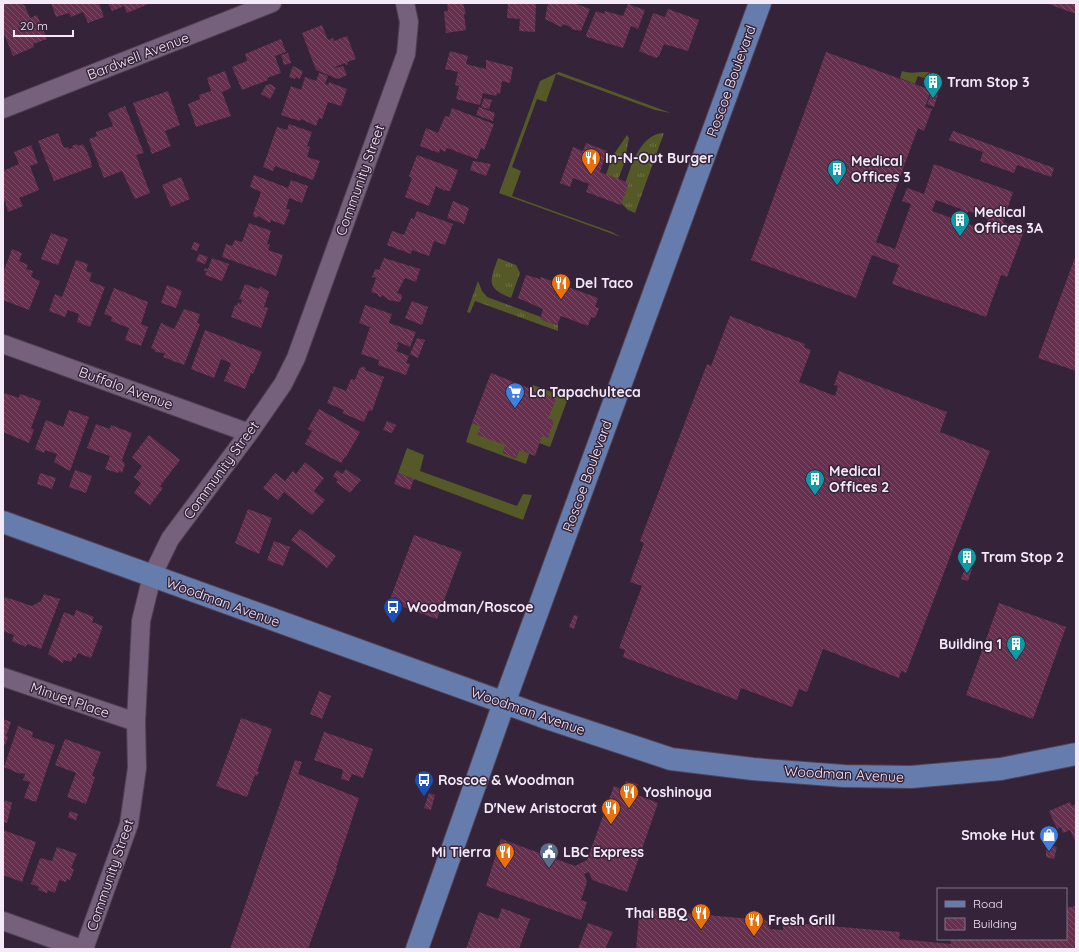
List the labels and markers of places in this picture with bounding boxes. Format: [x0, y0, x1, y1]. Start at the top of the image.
building icon: Tram Stop 3 [922, 71, 944, 99]
place label: Tram Stop 3 [947, 73, 1029, 91]
restaurant icon: In-N-Out Burger [580, 147, 602, 175]
place label: In-N-Out Burger [605, 149, 713, 167]
place label: Medical Offices 3 [851, 152, 911, 186]
building icon: Medical Offices 3 [826, 158, 848, 186]
place label: Medical Offices 3A [974, 203, 1043, 237]
building icon: Medical Offices 3A [949, 209, 971, 237]
restaurant icon: Del Taco [550, 272, 572, 300]
place label: Del Taco [575, 274, 634, 292]
supermarket icon: La Tapachulteca [504, 381, 526, 409]
place label: La Tapachulteca [529, 383, 641, 401]
place label: Medical Offices 2 [829, 462, 889, 496]
building icon: Medical Offices 2 [804, 468, 826, 496]
building icon: Tram Stop 2 [956, 546, 978, 574]
place label: Tram Stop 2 [981, 548, 1064, 566]
bus stop icon: Woodman/Roscoe [382, 596, 404, 624]
place label: Woodman/Roscoe [407, 598, 534, 616]
building icon: Building 1 [1005, 633, 1027, 661]
place label: Building 1 [939, 635, 1002, 653]
bus stop icon: Roscoe & Woodman [413, 769, 435, 797]
place label: Roscoe & Woodman [438, 771, 574, 789]
restaurant icon: Yoshinoya [618, 781, 640, 809]
place label: Yoshinoya [643, 783, 712, 801]
restaurant icon: D'New Aristocrat [600, 797, 622, 825]
place label: D'New Aristocrat [484, 799, 597, 817]
shop icon: Smoke Hut [1038, 824, 1060, 852]
place label: Smoke Hut [961, 826, 1035, 844]
restaurant icon: Mi Tierra [494, 841, 516, 869]
public building icon: LBC Express [538, 841, 560, 869]
place label: Mi Tierra [431, 843, 491, 861]
place label: LBC Express [563, 843, 644, 861]
restaurant icon: Thai BBQ [690, 902, 712, 930]
place label: Thai BBQ [625, 904, 687, 922]
restaurant icon: Fresh Grill [743, 909, 765, 937]
place label: Fresh Grill [768, 911, 835, 929]

